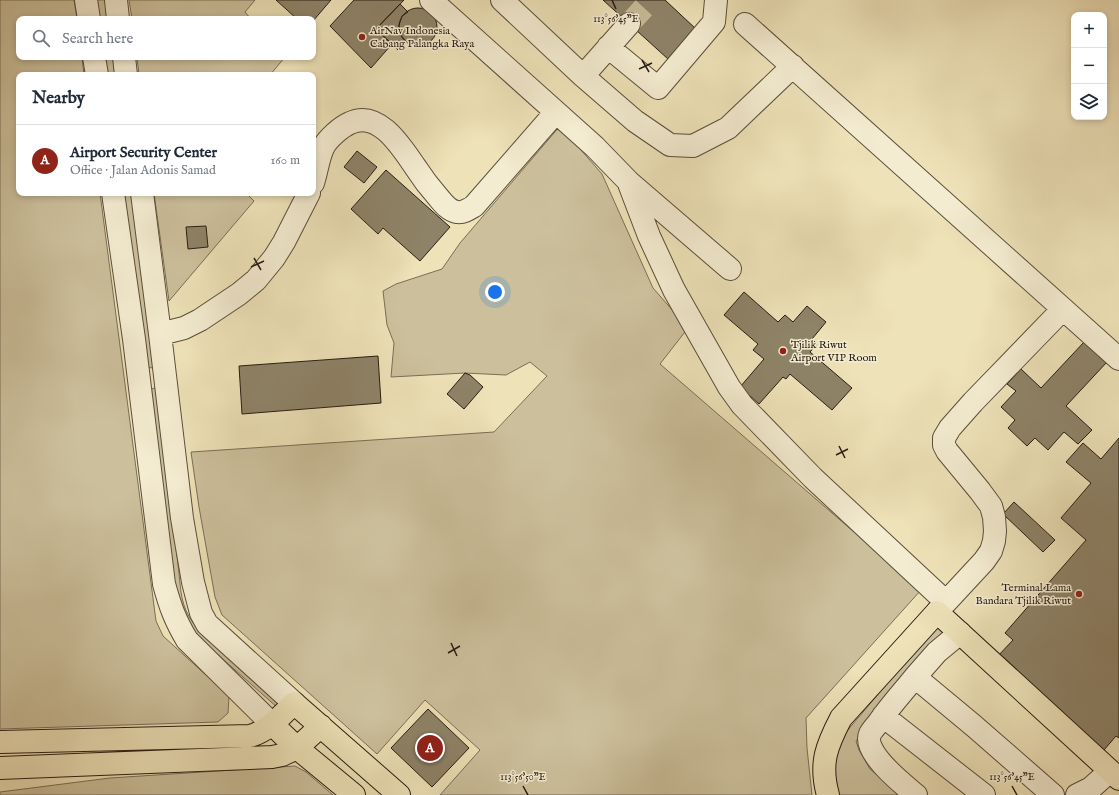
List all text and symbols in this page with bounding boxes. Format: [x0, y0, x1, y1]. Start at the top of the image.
map controls [1071, 12, 1107, 120]
button: + [1071, 12, 1107, 48]
text: 113°56'45"E [593, 13, 639, 26]
search box [16, 16, 316, 60]
place label: AirNav Indonesia Cabang Palangka Raya [369, 24, 474, 51]
icon: search [30, 27, 52, 49]
text: Search here [62, 29, 133, 48]
marker: AirNav Indonesia Cabang Palangka Raya [357, 32, 367, 42]
button: − [1071, 48, 1107, 84]
button: layers [1071, 84, 1107, 120]
text: Nearby [32, 88, 85, 109]
text: Airport Security Center [70, 143, 217, 162]
text: A [41, 152, 49, 169]
text: 160 m [270, 152, 300, 169]
text: Office · Jalan Adonis Samad [70, 162, 216, 179]
your location [485, 282, 505, 302]
place label: Tjilik Riwut Airport VIP Room [790, 338, 877, 365]
marker: Tjilik Riwut Airport VIP Room [778, 346, 788, 356]
place label: Terminal Lama Bandara Tjilik Riwut [976, 581, 1071, 608]
marker: Terminal Lama Bandara Tjilik Riwut [1074, 589, 1084, 599]
pin: A [417, 733, 443, 763]
text: 113°56'50"E [500, 771, 546, 784]
text: 113°56'45"E [989, 771, 1035, 784]

